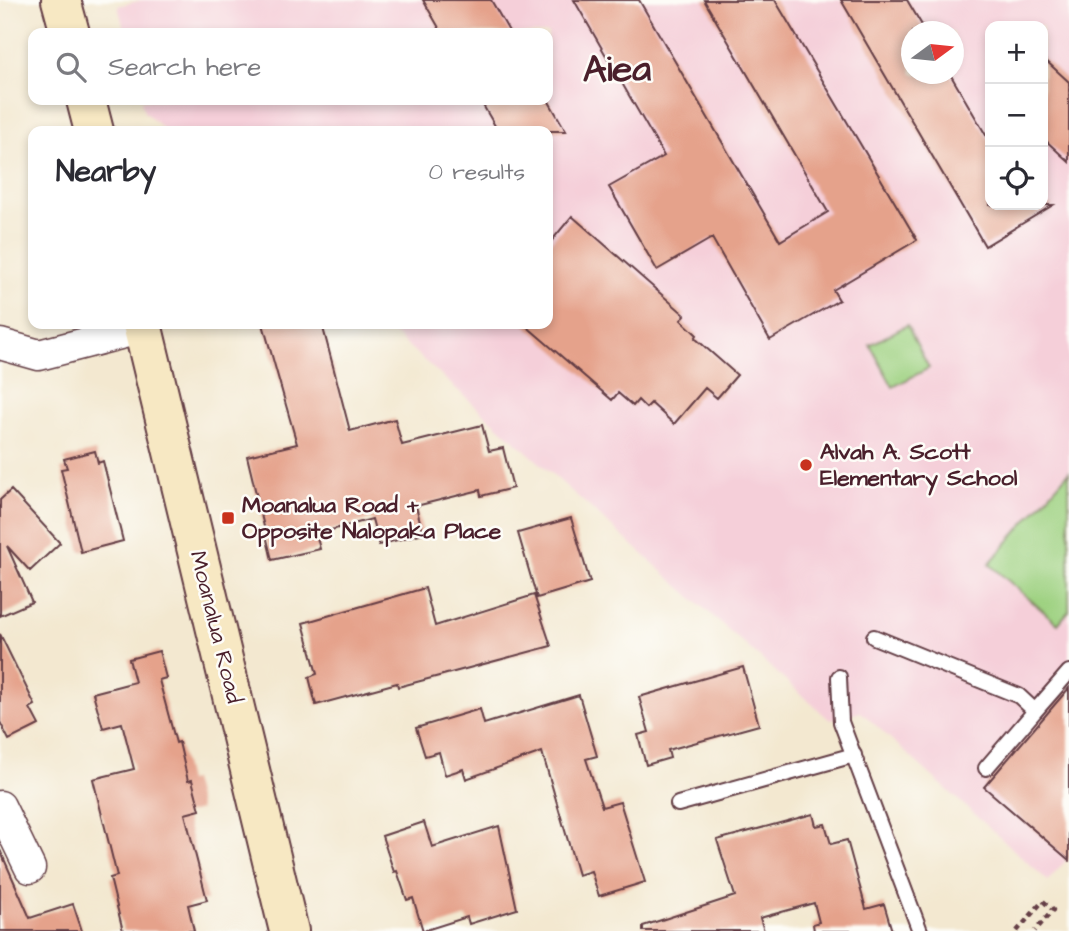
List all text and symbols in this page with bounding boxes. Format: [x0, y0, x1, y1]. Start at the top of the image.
north arrow [901, 21, 964, 84]
map controls [985, 21, 1048, 210]
button: + [985, 21, 1048, 84]
search box [28, 28, 553, 105]
district label: Aiea [583, 45, 651, 96]
icon: search [52, 48, 90, 86]
text: Search here [108, 49, 261, 85]
button: − [985, 84, 1048, 147]
button: locate [985, 147, 1048, 210]
text: Nearby [56, 151, 156, 193]
text: 0 results [428, 156, 525, 188]
place label: Alvah A. Scott Elementary School [820, 436, 1018, 496]
marker: Alvah A. Scott Elementary School [798, 457, 814, 473]
place label: Moanalua Road + Opposite Nalopaka Place [242, 489, 502, 547]
marker: Moanalua Road + Opposite Nalopaka Place [220, 510, 236, 526]
street label: Moanalua Road [182, 547, 250, 707]

